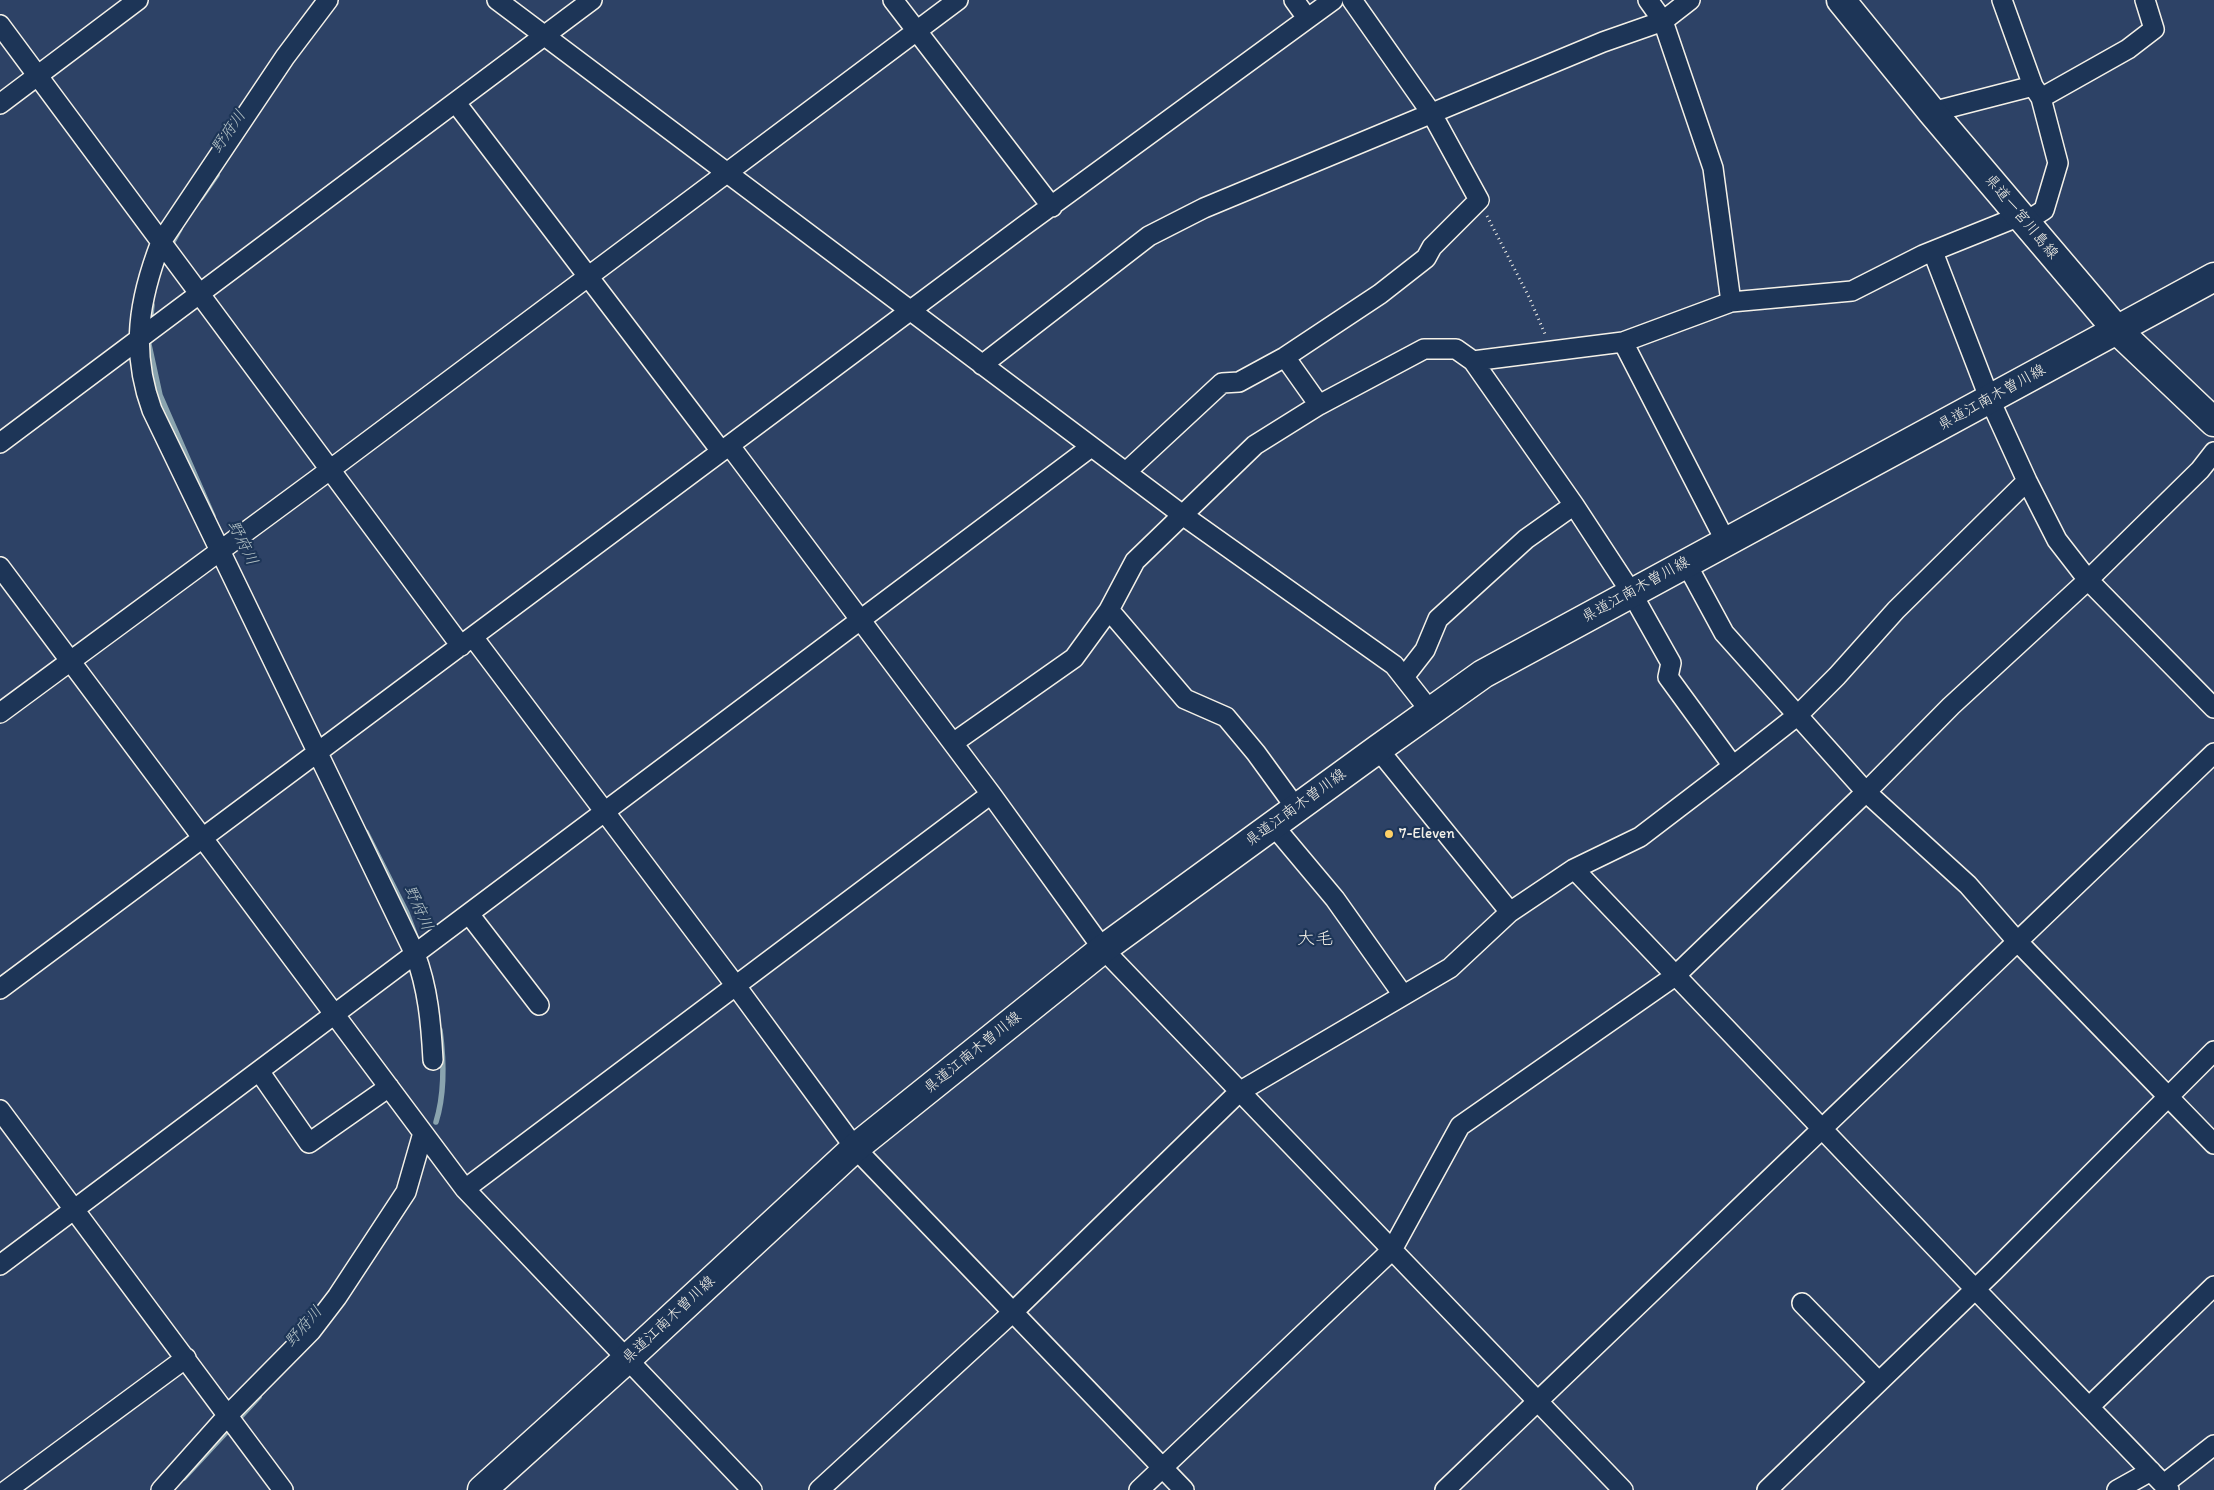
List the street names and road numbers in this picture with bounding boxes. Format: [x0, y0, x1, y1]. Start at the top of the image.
street label: 県道一宮川島線 [1980, 171, 2062, 263]
street label: 県道江南木曽川線 [1935, 361, 2049, 435]
street label: 県道江南木曽川線 [1579, 553, 1693, 627]
street label: 県道江南木曽川線 [1242, 765, 1350, 851]
street label: 県道江南木曽川線 [921, 1008, 1025, 1098]
street label: 県道江南木曽川線 [619, 1272, 719, 1368]

